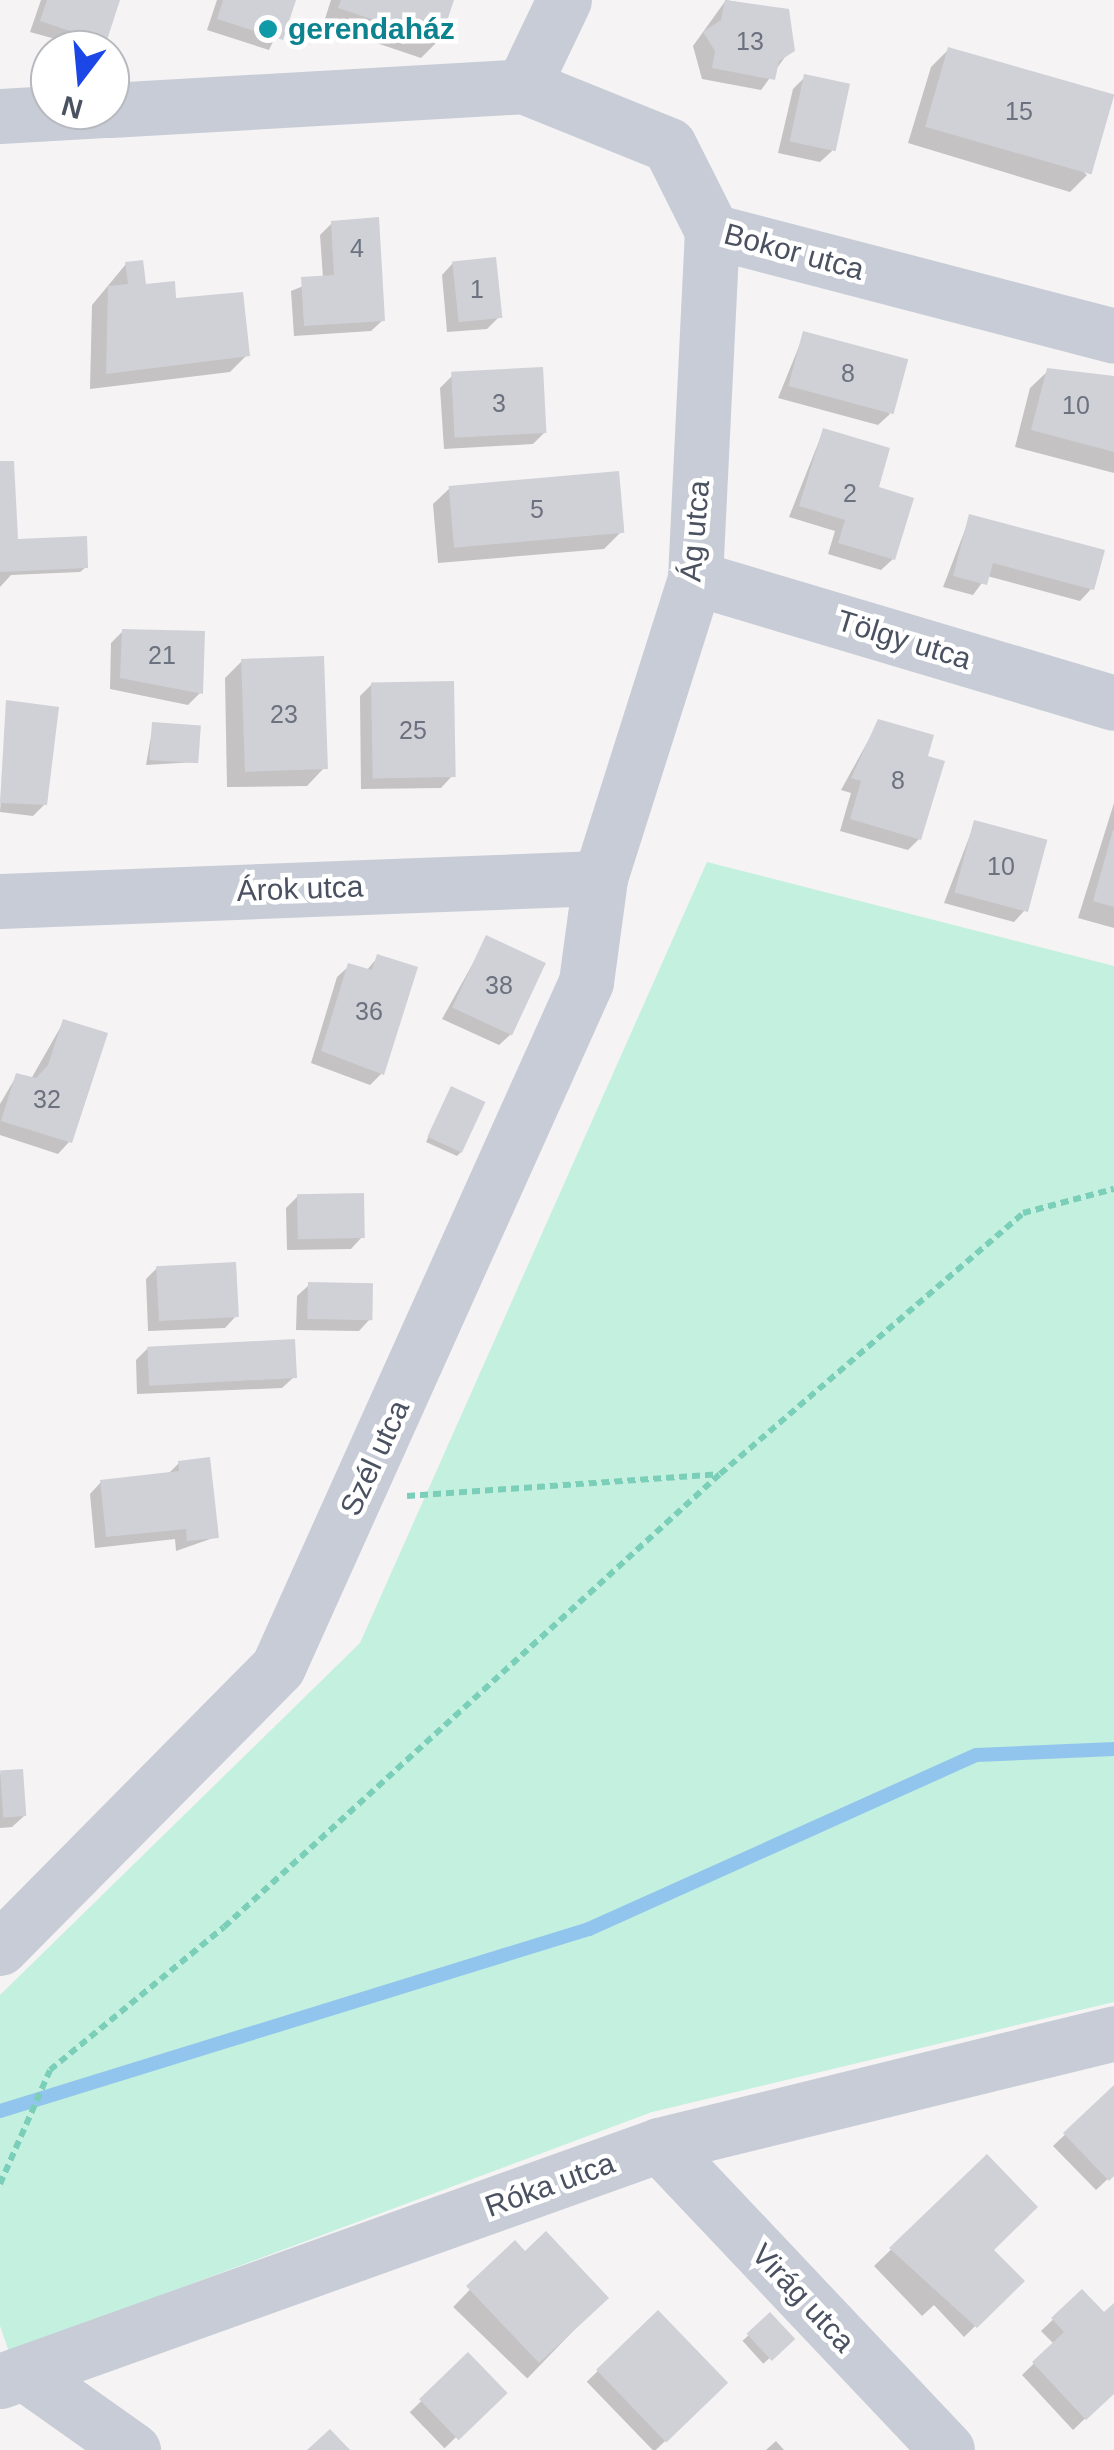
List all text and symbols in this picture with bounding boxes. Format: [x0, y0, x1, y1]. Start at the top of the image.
place label: gerendaház [288, 11, 455, 47]
marker: gerendaház [257, 18, 279, 40]
house number: 13 [736, 26, 764, 56]
north arrow [30, 30, 130, 130]
text: N [58, 90, 86, 125]
house number: 15 [1005, 96, 1033, 126]
street label: Bokor utca [720, 216, 868, 288]
house number: 4 [350, 233, 364, 263]
house number: 1 [470, 274, 484, 304]
house number: 8 [841, 358, 855, 388]
house number: 3 [492, 388, 506, 418]
house number: 10 [1062, 390, 1090, 420]
house number: 2 [843, 478, 857, 508]
street label: Ág utca [673, 479, 717, 583]
house number: 5 [530, 494, 544, 524]
street label: Tölgy utca [833, 603, 975, 677]
house number: 21 [148, 640, 176, 670]
house number: 23 [270, 699, 298, 729]
house number: 25 [399, 715, 427, 745]
house number: 8 [891, 765, 905, 795]
house number: 10 [987, 851, 1015, 881]
street label: Árok utca [236, 869, 364, 909]
house number: 38 [485, 970, 513, 1000]
house number: 36 [355, 996, 383, 1026]
house number: 32 [33, 1084, 61, 1114]
street label: Szél utca [333, 1394, 417, 1522]
street label: Róka utca [480, 2145, 620, 2225]
street label: Virág utca [744, 2237, 862, 2359]

